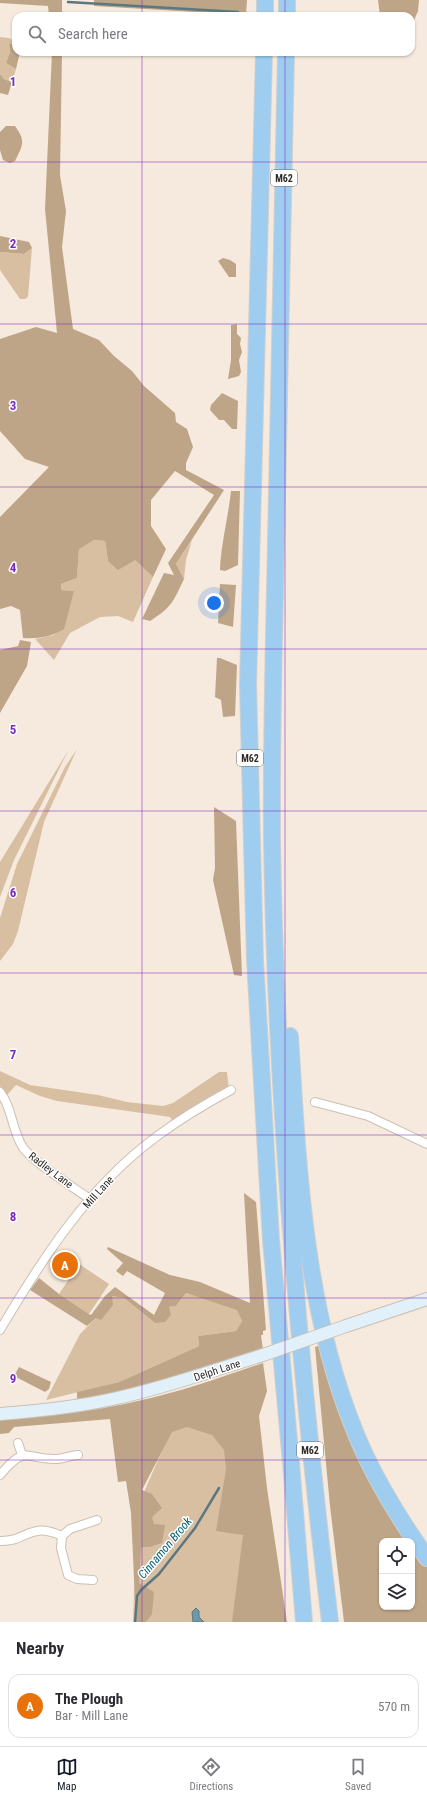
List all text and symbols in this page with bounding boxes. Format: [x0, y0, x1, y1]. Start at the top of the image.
search box [12, 12, 415, 56]
icon: search [26, 23, 48, 45]
text: Search here [58, 25, 128, 43]
text: 1 [10, 74, 16, 89]
road number: M62 [271, 170, 297, 186]
text: 2 [10, 236, 17, 251]
text: 3 [10, 398, 16, 413]
text: 4 [10, 560, 17, 575]
your location [204, 593, 224, 613]
text: 5 [10, 722, 17, 737]
road number: M62 [237, 750, 263, 766]
text: 6 [10, 885, 17, 900]
text: 7 [10, 1047, 17, 1062]
street label: Radley Lane [26, 1149, 75, 1191]
street label: Mill Lane [80, 1173, 116, 1211]
text: 8 [10, 1209, 16, 1224]
pin: A [52, 1250, 78, 1280]
street label: Delph Lane [192, 1357, 242, 1384]
text: 9 [10, 1371, 16, 1386]
road number: M62 [297, 1442, 323, 1458]
water label: Cinnamon Brook [135, 1514, 195, 1582]
map controls [379, 1538, 415, 1610]
button: locate [379, 1538, 415, 1574]
button: layers [379, 1574, 415, 1610]
text: Nearby [16, 1638, 64, 1658]
text: The Plough [55, 1690, 123, 1708]
text: A [26, 1699, 34, 1714]
text: 570 m [378, 1699, 410, 1714]
text: Bar · Mill Lane [55, 1708, 128, 1723]
tab: Map [56, 1756, 78, 1793]
tab: Directions [189, 1756, 233, 1793]
tab: Saved [345, 1756, 371, 1793]

